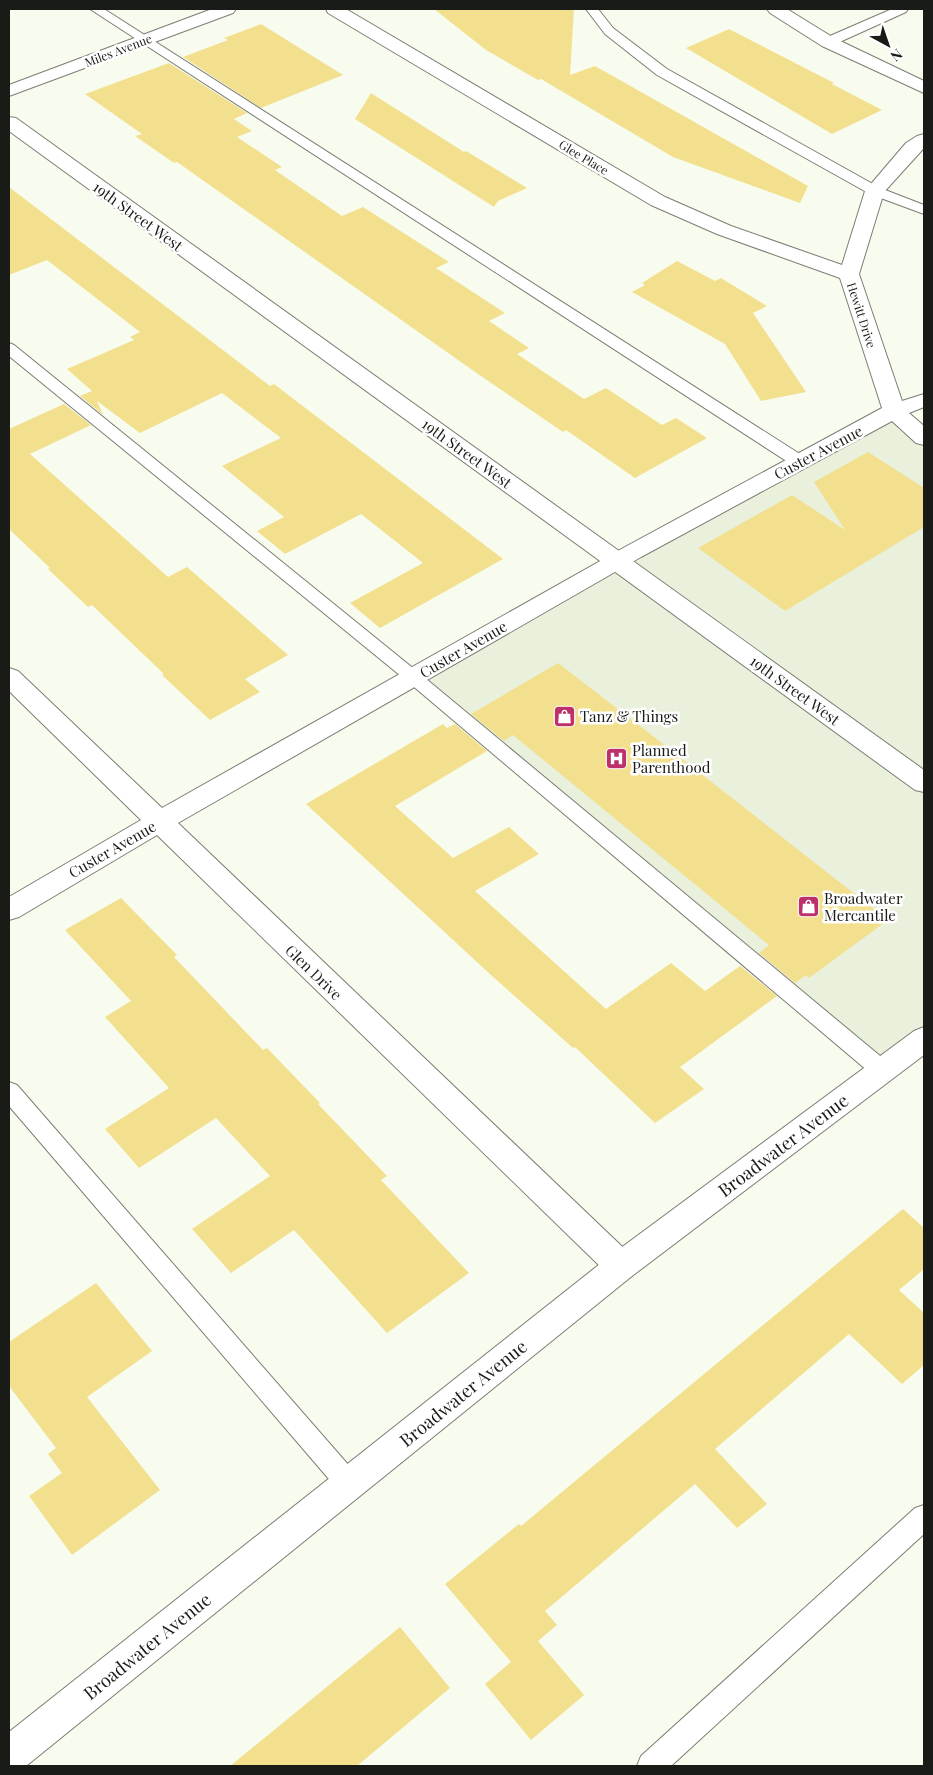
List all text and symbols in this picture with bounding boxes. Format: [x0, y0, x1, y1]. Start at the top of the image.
north arrow [863, 20, 913, 70]
street label: Miles Avenue [82, 30, 154, 70]
text: N [887, 45, 907, 66]
street label: Glee Place [556, 136, 612, 178]
street label: 19th Street West [89, 177, 187, 256]
street label: Hewitt Drive [844, 280, 880, 350]
street label: 19th Street West [418, 414, 516, 493]
street label: Custer Avenue [770, 420, 866, 484]
street label: Custer Avenue [416, 616, 510, 682]
street label: 19th Street West [746, 651, 844, 730]
shop icon: Tanz & Things [552, 704, 576, 728]
place label: Tanz & Things [580, 706, 678, 726]
place label: Planned Parenthood [632, 740, 711, 777]
hospital icon: Planned Parenthood [604, 747, 628, 771]
street label: Custer Avenue [65, 816, 159, 882]
place label: Broadwater Mercantile [824, 888, 903, 925]
shop icon: Broadwater Mercantile [796, 895, 820, 919]
street label: Glen Drive [281, 940, 347, 1004]
street label: Broadwater Avenue [713, 1088, 853, 1202]
street label: Broadwater Avenue [394, 1334, 532, 1452]
street label: Broadwater Avenue [78, 1587, 216, 1705]

